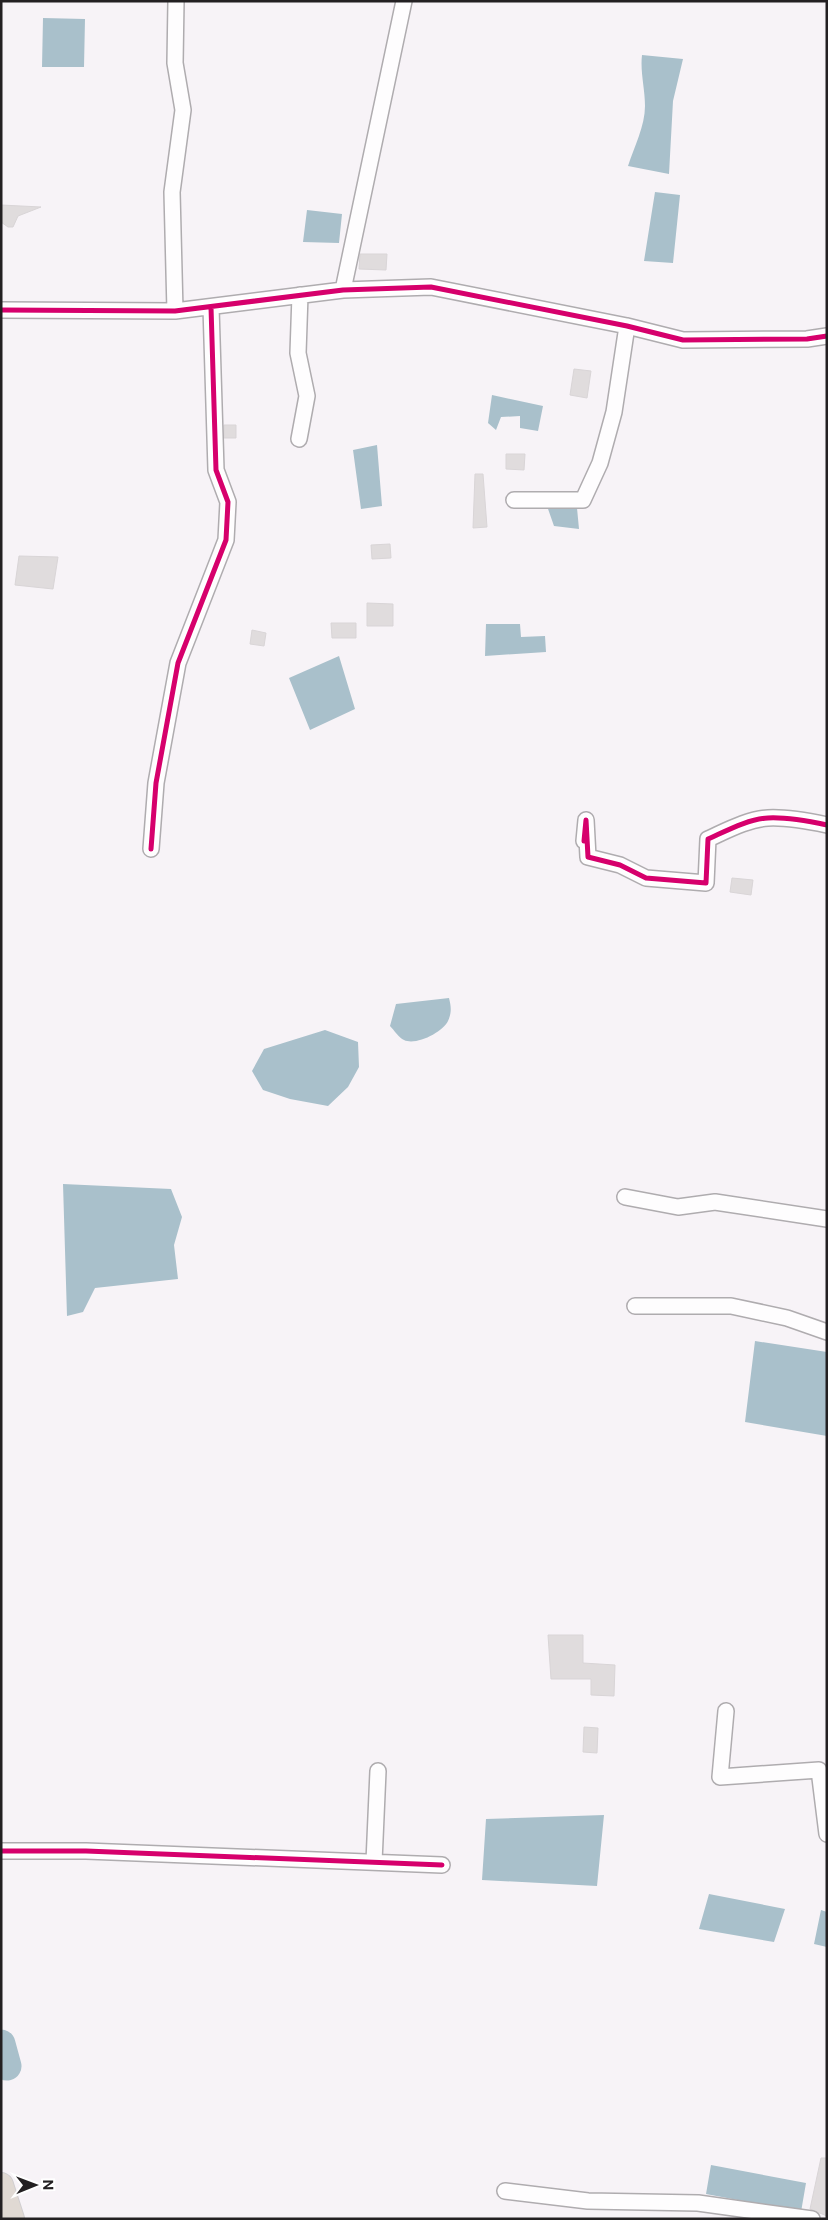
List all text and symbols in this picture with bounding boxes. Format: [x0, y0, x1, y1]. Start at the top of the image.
north arrow [10, 2160, 60, 2210]
text: N [40, 2179, 56, 2190]

